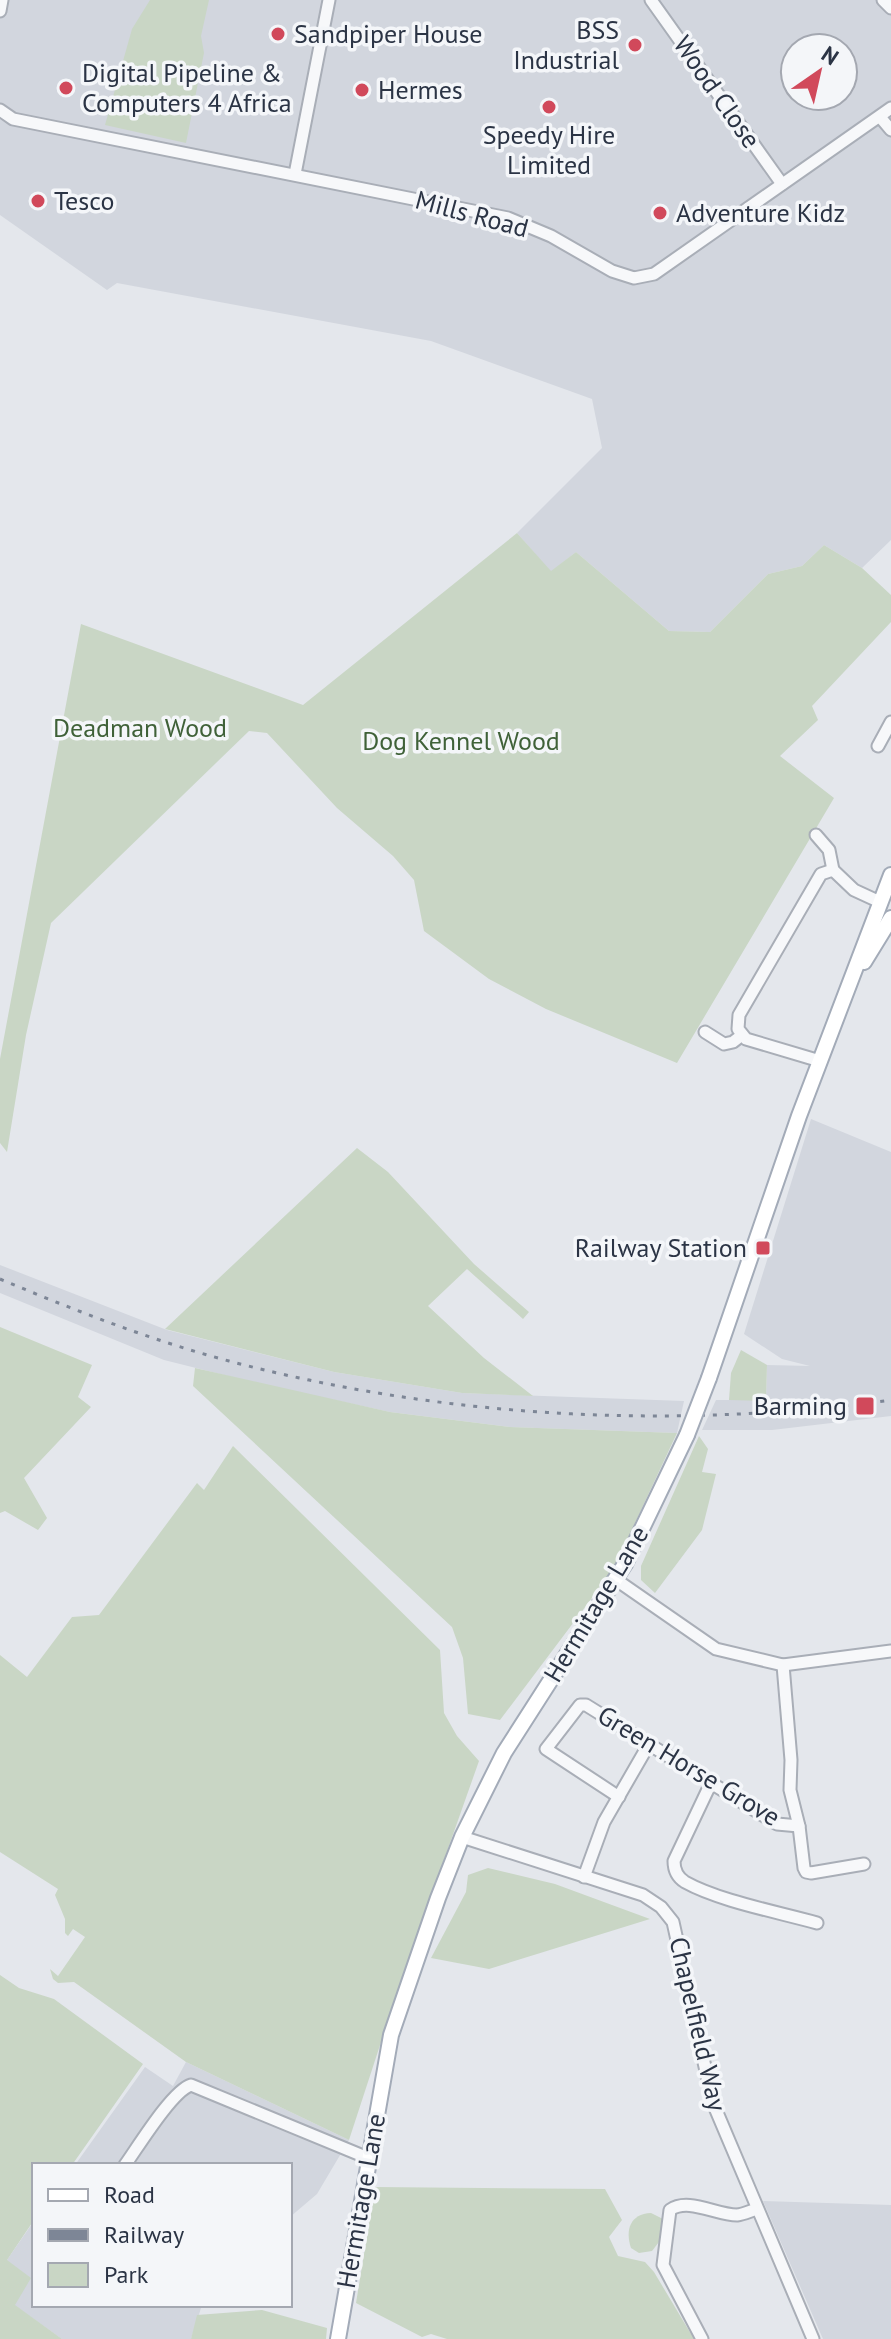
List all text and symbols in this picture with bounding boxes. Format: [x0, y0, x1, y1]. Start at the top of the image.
place label: BSS Industrial [513, 13, 619, 76]
place label: Sandpiper House [294, 17, 483, 50]
marker: Sandpiper House [269, 25, 287, 43]
street label: Wood Close [667, 29, 768, 154]
north arrow [779, 32, 859, 112]
marker: BSS Industrial [626, 36, 644, 54]
text: N [816, 40, 844, 71]
place label: Digital Pipeline & Computers 4 Africa [82, 56, 292, 119]
place label: Hermes [378, 73, 463, 106]
marker: Digital Pipeline & Computers 4 Africa [57, 79, 75, 97]
marker: Hermes [353, 81, 371, 99]
marker: Speedy Hire Limited [540, 98, 558, 116]
place label: Speedy Hire Limited [483, 118, 615, 181]
street label: Mills Road [412, 183, 532, 244]
place label: Tesco [54, 184, 114, 217]
marker: Tesco [29, 192, 47, 210]
place label: Adventure Kidz [676, 196, 845, 229]
marker: Adventure Kidz [651, 204, 669, 222]
park label: Deadman Wood [53, 711, 227, 744]
park label: Dog Kennel Wood [362, 724, 560, 757]
place label: Railway Station [575, 1231, 747, 1264]
marker: Railway Station [754, 1239, 772, 1257]
place label: Barming [754, 1389, 847, 1422]
marker: Barming [854, 1395, 876, 1417]
street label: Hermitage Lane [536, 1520, 655, 1688]
street label: Green Horse Grove [592, 1698, 787, 1833]
street label: Chapelfield Way [662, 1934, 735, 2114]
street label: Hermitage Lane [329, 2111, 392, 2291]
legend [32, 2163, 292, 2307]
text: Road [104, 2179, 155, 2210]
text: Railway [104, 2219, 184, 2250]
text: Park [104, 2259, 149, 2290]

